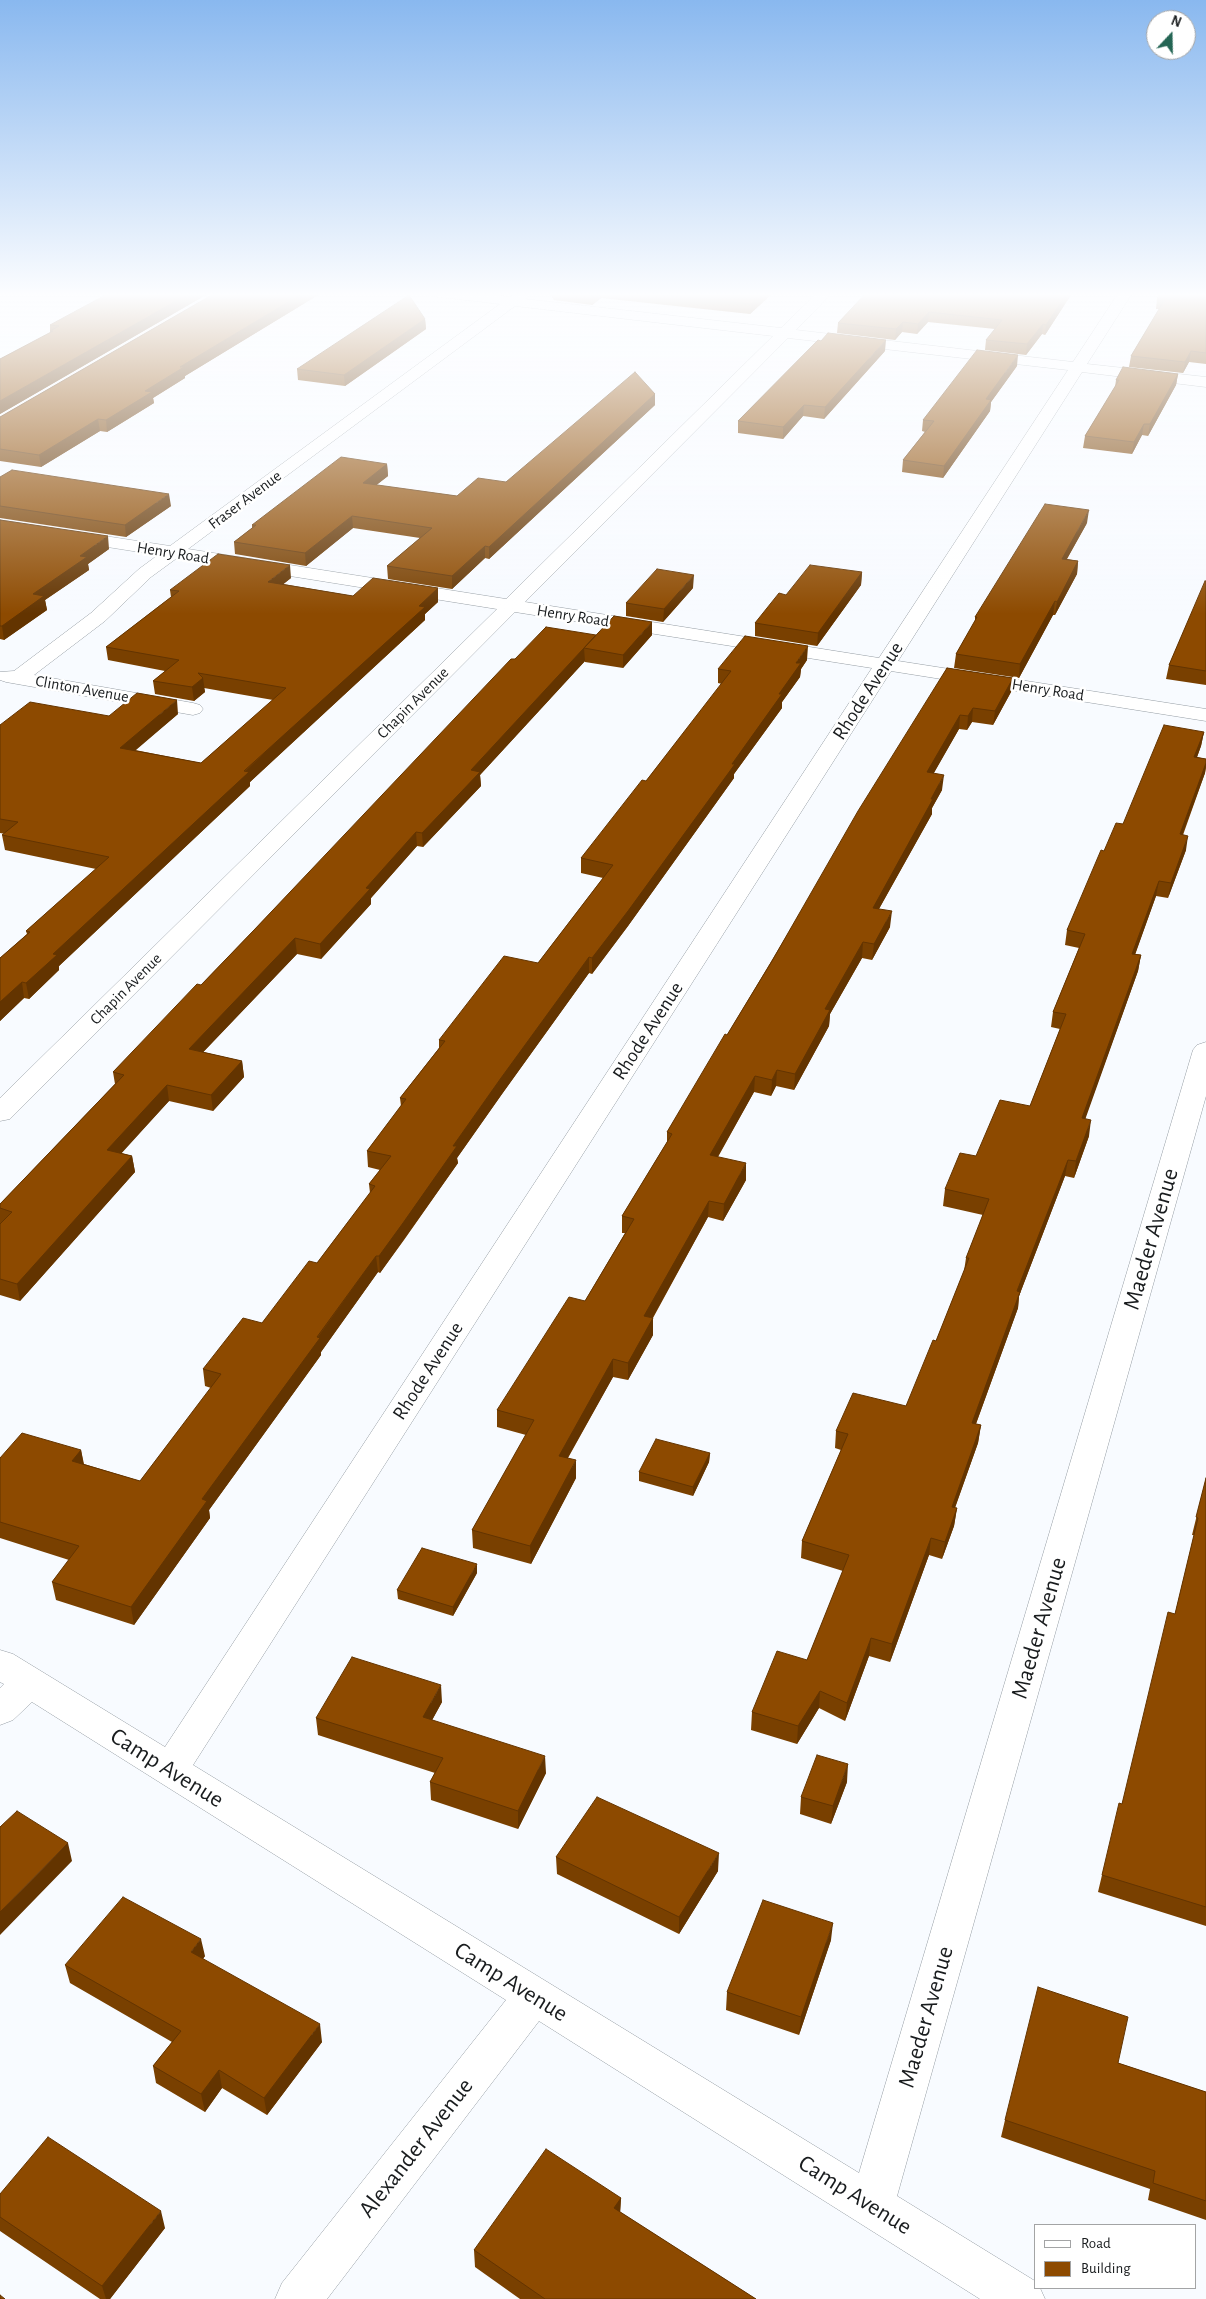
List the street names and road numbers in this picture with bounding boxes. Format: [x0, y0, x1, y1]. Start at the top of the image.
street label: Fraser Avenue [205, 466, 285, 534]
street label: Henry Road [136, 538, 210, 568]
street label: Henry Road [536, 601, 610, 631]
street label: Rhode Avenue [827, 637, 909, 745]
street label: Chapin Avenue [373, 663, 453, 743]
street label: Clinton Avenue [34, 671, 130, 707]
street label: Henry Road [1011, 675, 1085, 705]
street label: Chapin Avenue [86, 949, 166, 1029]
street label: Rhode Avenue [607, 977, 689, 1085]
street label: Maeder Avenue [1117, 1165, 1185, 1313]
street label: Rhode Avenue [387, 1317, 469, 1425]
street label: Maeder Avenue [1005, 1554, 1073, 1702]
street label: Camp Avenue [105, 1722, 229, 1814]
street label: Camp Avenue [449, 1936, 573, 2028]
street label: Maeder Avenue [892, 1943, 960, 2091]
street label: Alexander Avenue [353, 2072, 479, 2224]
street label: Camp Avenue [793, 2149, 917, 2241]

